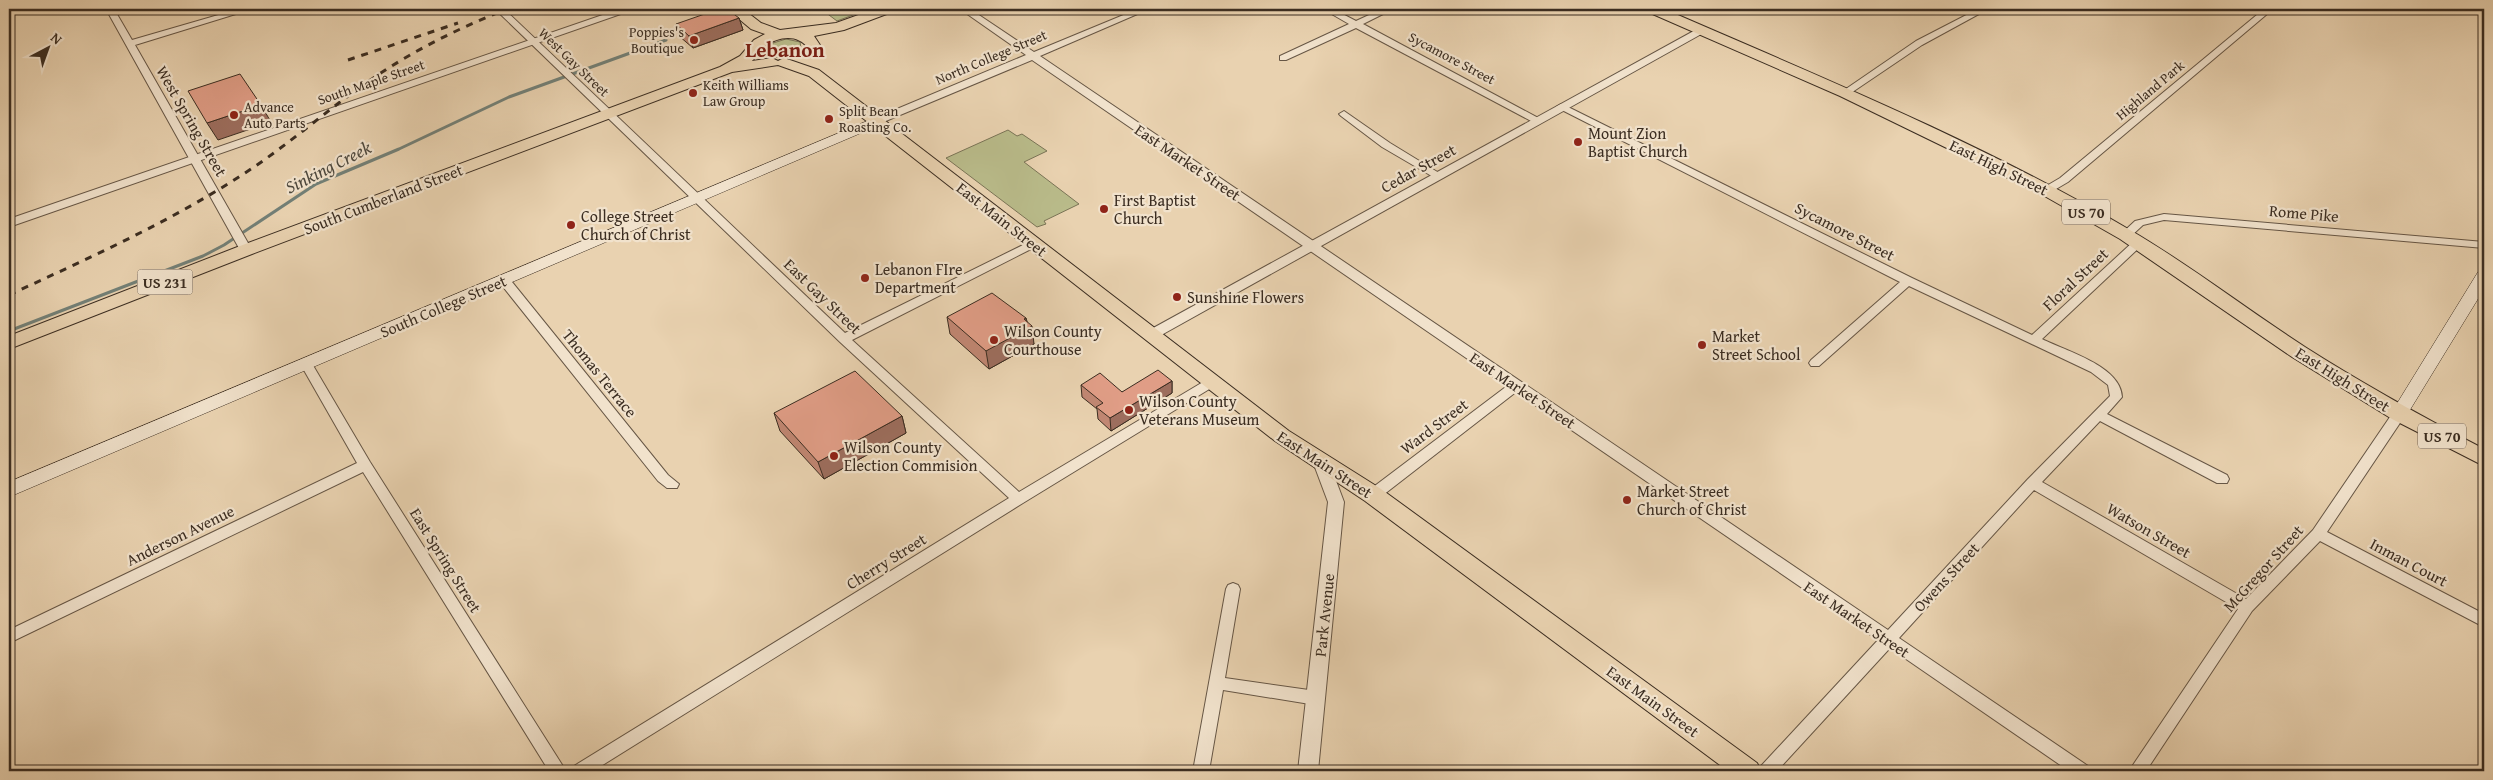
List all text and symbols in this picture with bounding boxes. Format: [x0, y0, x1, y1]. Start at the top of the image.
north arrow [22, 22, 72, 72]
place label: Poppies's Boutique [629, 22, 684, 58]
street label: West Gay Street [534, 23, 614, 101]
street label: North College Street [932, 24, 1050, 89]
street label: Sycamore Street [1405, 27, 1499, 89]
text: N [46, 28, 67, 49]
marker: Poppies's Boutique [688, 34, 700, 46]
district label: Lebanon [745, 34, 825, 65]
street label: South Maple Street [315, 54, 427, 110]
street label: Highland Park [2111, 55, 2189, 125]
street label: West Spring Street [150, 61, 234, 181]
place label: Keith Williams Law Group [703, 75, 789, 111]
marker: Keith Williams Law Group [687, 87, 699, 99]
place label: Advance Auto Parts [244, 97, 306, 133]
place label: Split Bean Roasting Co. [839, 101, 911, 137]
marker: Advance Auto Parts [228, 109, 240, 121]
marker: Split Bean Roasting Co. [823, 113, 835, 125]
street label: East Market Street [1130, 118, 1246, 207]
place label: Mount Zion Baptist Church [1588, 121, 1687, 163]
water label: Sinking Creek [280, 133, 376, 200]
street label: East High Street [1946, 133, 2053, 201]
marker: Mount Zion Baptist Church [1572, 136, 1584, 148]
street label: Cedar Street [1376, 137, 1460, 199]
street label: South Cumberland Street [300, 157, 467, 241]
street label: East Main Street [952, 176, 1053, 262]
place label: First Baptist Church [1114, 188, 1196, 230]
street label: Sycamore Street [1791, 195, 1900, 267]
street label: Rome Pike [2268, 198, 2340, 228]
road number: US 70 [2062, 200, 2110, 224]
marker: First Baptist Church [1098, 203, 1110, 215]
place label: College Street Church of Christ [581, 204, 691, 246]
marker: College Street Church of Christ [565, 219, 577, 231]
street label: Floral Street [2036, 242, 2114, 316]
street label: East Gay Street [779, 253, 868, 340]
place label: Lebanon FIre Department [875, 257, 962, 299]
street label: South College Street [376, 268, 510, 344]
road number: US 231 [138, 270, 192, 294]
marker: Lebanon FIre Department [859, 272, 871, 284]
place label: Sunshine Flowers [1187, 285, 1304, 309]
marker: Sunshine Flowers [1171, 291, 1183, 303]
place label: Wilson County Courthouse [1004, 319, 1102, 361]
street label: Thomas Terrace [557, 324, 643, 422]
place label: Market Street School [1712, 324, 1801, 366]
marker: Wilson County Courthouse [988, 334, 1000, 346]
marker: Market Street School [1696, 339, 1708, 351]
street label: East High Street [2291, 340, 2395, 418]
street label: East Market Street [1465, 346, 1581, 435]
place label: Wilson County Veterans Museum [1139, 389, 1259, 431]
street label: Ward Street [1395, 392, 1473, 460]
marker: Wilson County Veterans Museum [1123, 404, 1135, 416]
street label: East Main Street [1273, 424, 1378, 504]
road number: US 70 [2418, 424, 2466, 448]
place label: Wilson County Election Commision [844, 435, 978, 477]
marker: Wilson County Election Commision [828, 450, 840, 462]
place label: Market Street Church of Christ [1637, 479, 1747, 521]
marker: Market Street Church of Christ [1621, 494, 1633, 506]
street label: Watson Street [2102, 496, 2196, 564]
street label: Anderson Avenue [122, 498, 238, 572]
street label: East Spring Street [404, 503, 488, 617]
street label: McGregor Street [2217, 519, 2309, 617]
street label: Cherry Street [841, 527, 931, 595]
street label: Inman Court [2366, 531, 2452, 593]
street label: Owens Street [1907, 537, 1985, 617]
street label: Park Avenue [1308, 572, 1340, 658]
street label: East Market Street [1799, 575, 1915, 664]
street label: East Main Street [1602, 659, 1705, 743]

